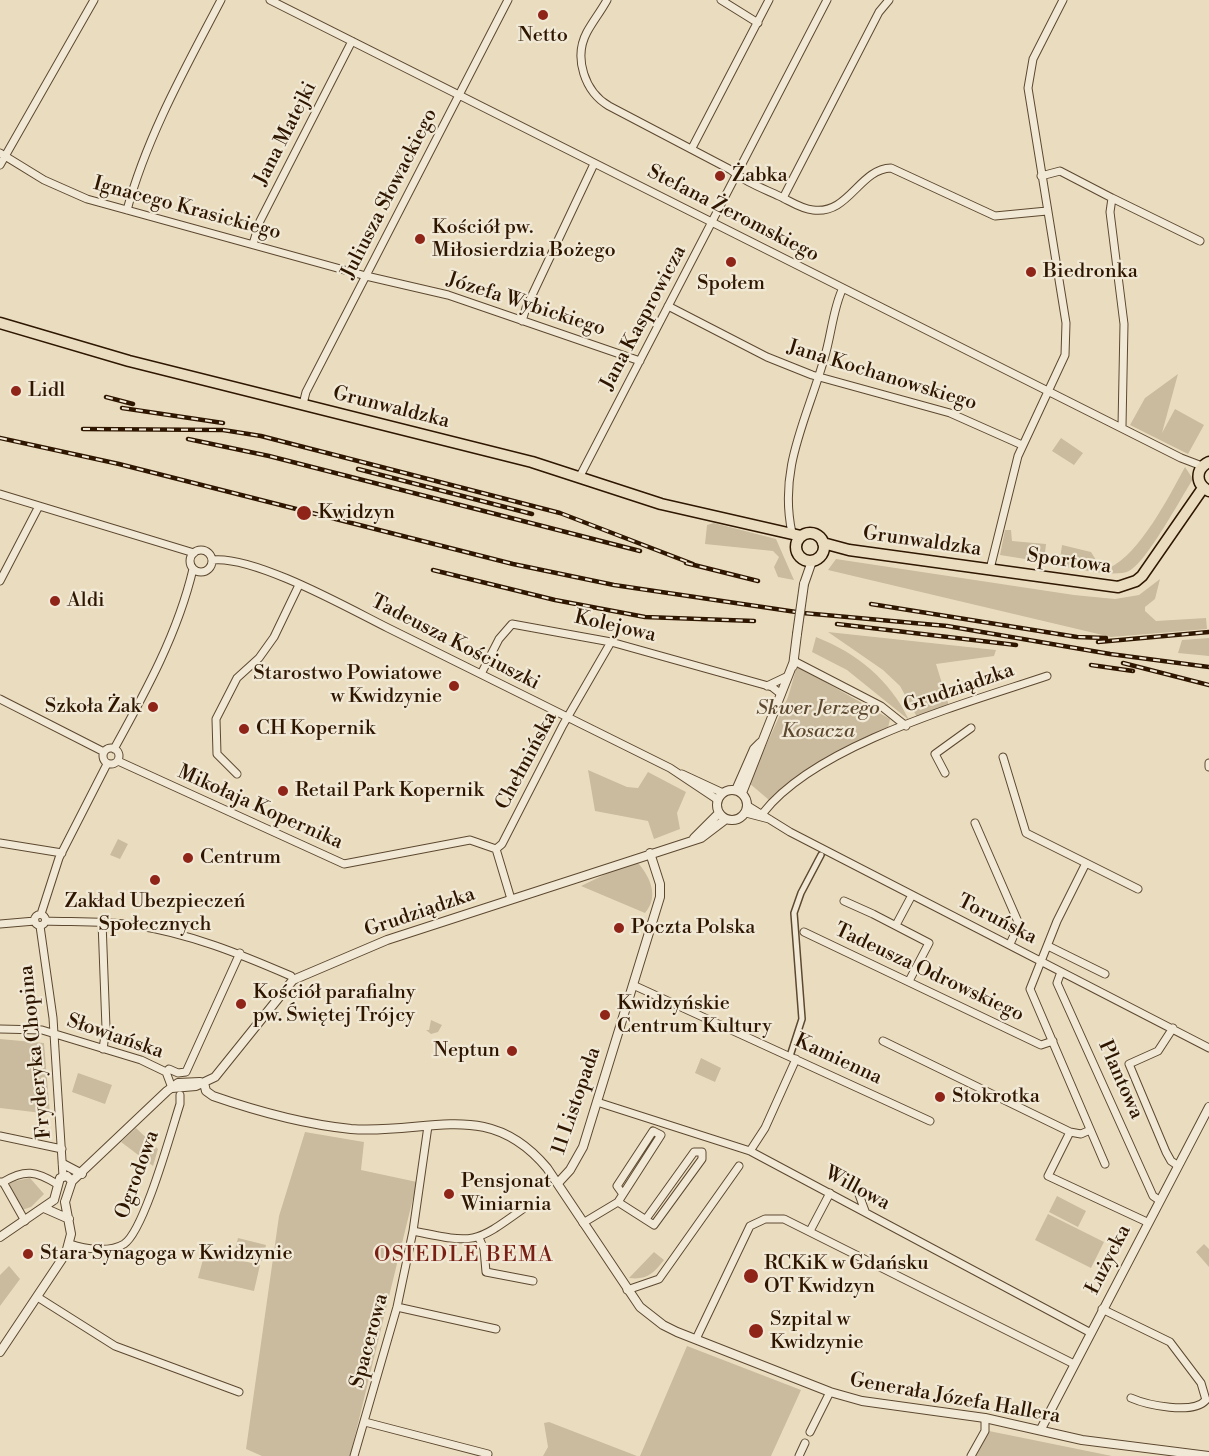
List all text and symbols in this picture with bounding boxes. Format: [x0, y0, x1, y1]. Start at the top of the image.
marker: Netto [536, 8, 550, 22]
place label: Netto [518, 24, 568, 48]
street label: Jana Matejki [250, 78, 322, 190]
street label: Juliusza Słowackiego [337, 105, 443, 283]
street label: Stefana Żeromskiego [643, 160, 823, 268]
place label: Żabka [732, 164, 788, 188]
marker: Żabka [713, 169, 727, 183]
street label: Ignacego Krasickiego [91, 172, 283, 246]
place label: Kościół pw. Miłosierdzia Bożego [432, 216, 616, 263]
marker: Kościół pw. Miłosierdzia Bożego [413, 232, 427, 246]
street label: Jana Kasprowicza [596, 242, 692, 394]
marker: Społem [724, 255, 738, 269]
place label: Biedronka [1043, 260, 1138, 284]
marker: Biedronka [1024, 265, 1038, 279]
street label: Józefa Wybickiego [444, 268, 608, 342]
place label: Społem [697, 272, 765, 296]
street label: Jana Kochanowskiego [784, 336, 980, 416]
place label: Lidl [28, 379, 65, 403]
street label: Grunwaldzka [330, 382, 452, 434]
marker: Lidl [9, 384, 23, 398]
place label: Kwidzyn [318, 501, 395, 525]
marker: Kwidzyn [295, 504, 313, 522]
street label: Grunwaldzka [861, 522, 983, 562]
street label: Sportowa [1025, 544, 1113, 580]
place label: Aldi [67, 589, 105, 613]
street label: Tadeusza Kościuszki [367, 590, 543, 696]
marker: Aldi [48, 594, 62, 608]
street label: Kolejowa [572, 606, 658, 648]
street label: Grudziądzka [901, 659, 1017, 719]
place label: Starostwo Powiatowe w Kwidzynie [253, 662, 442, 709]
marker: Starostwo Powiatowe w Kwidzynie [447, 679, 461, 693]
place label: Szkoła Żak [45, 695, 141, 719]
park label: Skwer Jerzego Kosacza [756, 697, 880, 744]
marker: Szkoła Żak [146, 700, 160, 714]
street label: Chełmińska [491, 708, 563, 814]
place label: CH Kopernik [256, 717, 375, 741]
marker: CH Kopernik [237, 722, 251, 736]
street label: Mikołaja Kopernika [174, 761, 346, 855]
place label: Retail Park Kopernik [295, 779, 484, 803]
marker: Retail Park Kopernik [276, 784, 290, 798]
place label: Centrum [200, 846, 281, 870]
marker: Centrum [181, 851, 195, 865]
marker: Zakład Ubezpieczeń Społecznych [148, 873, 162, 887]
street label: Grudziądzka [362, 883, 478, 943]
place label: Zakład Ubezpieczeń Społecznych [65, 890, 245, 937]
street label: Toruńska [953, 890, 1041, 950]
place label: Poczta Polska [631, 916, 755, 940]
street label: Tadeusza Odrowskiego [830, 919, 1028, 1027]
marker: Poczta Polska [612, 921, 626, 935]
street label: Fryderyka Chopina [15, 964, 57, 1140]
place label: Kościół parafialny pw. Świętej Trójcy [253, 981, 416, 1028]
place label: Kwidzyńskie Centrum Kultury [617, 992, 772, 1039]
marker: Kościół parafialny pw. Świętej Trójcy [234, 997, 248, 1011]
marker: Kwidzyńskie Centrum Kultury [598, 1008, 612, 1022]
street label: Słowiańska [64, 1009, 166, 1065]
street label: Kamienna [790, 1029, 886, 1091]
street label: Plantowa [1092, 1037, 1148, 1123]
place label: Neptun [433, 1039, 500, 1063]
marker: Neptun [505, 1044, 519, 1058]
street label: 11 Listopada [547, 1044, 607, 1158]
place label: Stokrotka [952, 1085, 1040, 1109]
marker: Stokrotka [933, 1090, 947, 1104]
street label: Ogrodowa [111, 1127, 165, 1223]
street label: Willowa [820, 1162, 894, 1216]
place label: Pensjonat Winiarnia [461, 1170, 551, 1217]
marker: Pensjonat Winiarnia [442, 1187, 456, 1201]
street label: Łużycka [1081, 1221, 1137, 1299]
place label: Stara Synagoga w Kwidzynie [40, 1242, 292, 1266]
district label: OSIEDLE BEMA [374, 1243, 554, 1269]
marker: Stara Synagoga w Kwidzynie [21, 1247, 35, 1261]
place label: RCKiK w Gdańsku OT Kwidzyn [764, 1252, 929, 1299]
marker: RCKiK w Gdańsku OT Kwidzyn [742, 1267, 760, 1285]
street label: Spacerowa [346, 1291, 394, 1391]
place label: Szpital w Kwidzynie [770, 1308, 864, 1355]
marker: Szpital w Kwidzynie [747, 1322, 765, 1340]
street label: Generała Józefa Hallera [848, 1369, 1062, 1429]

